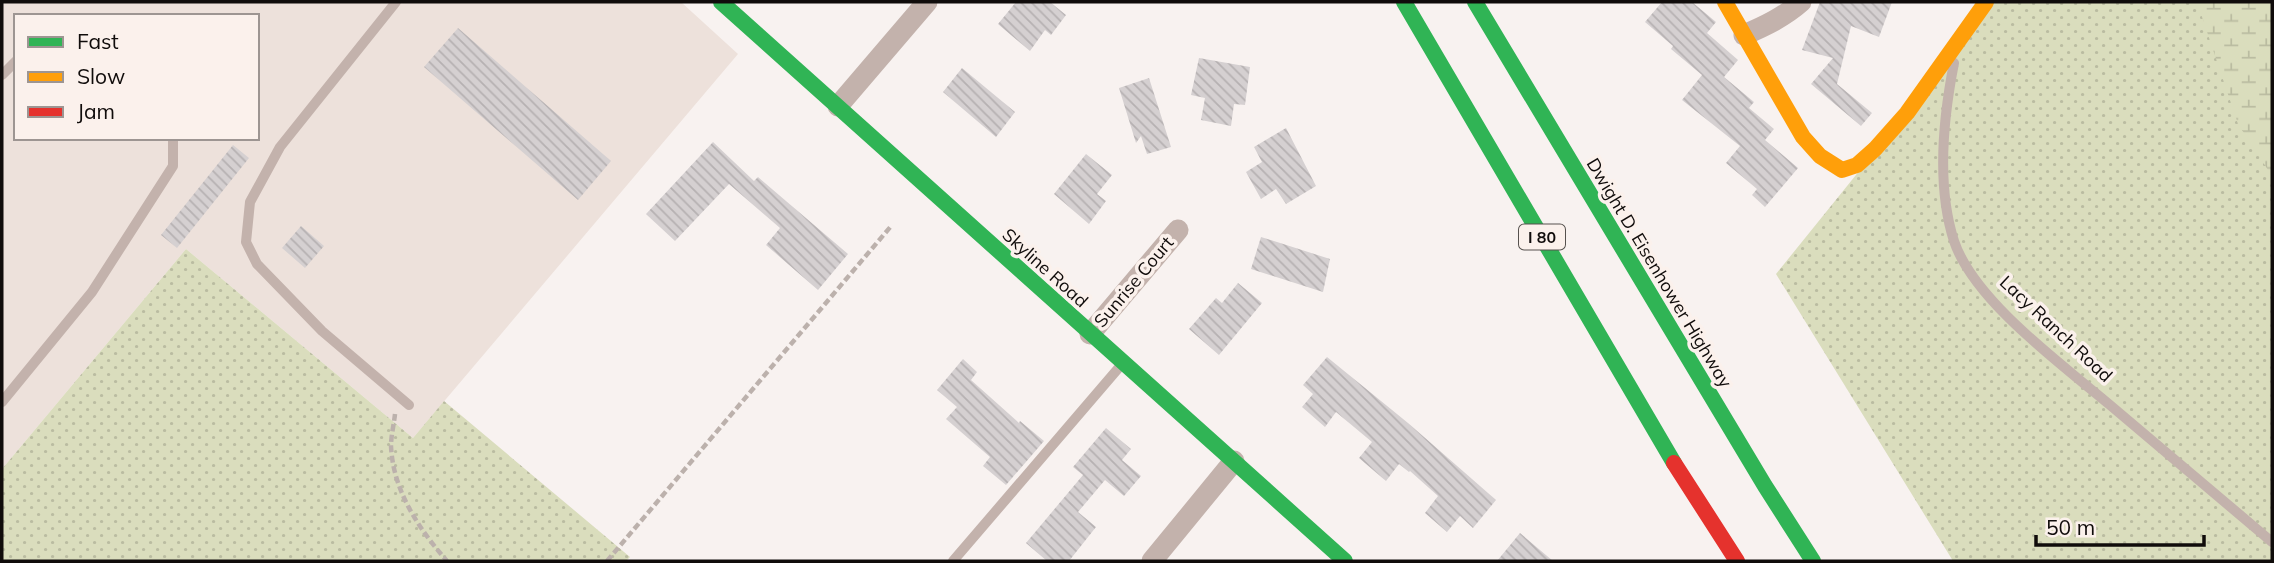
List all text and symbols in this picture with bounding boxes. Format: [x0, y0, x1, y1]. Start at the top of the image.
legend [14, 14, 259, 140]
text: Fast [77, 28, 119, 54]
text: Slow [77, 63, 125, 89]
text: Jam [77, 98, 115, 124]
street label: Dwight D. Eisenhower Highway [1582, 154, 1737, 392]
street label: Skyline Road [998, 223, 1093, 312]
road number: I 80 [1519, 224, 1565, 249]
street label: Sunrise Court [1089, 231, 1178, 332]
street label: Lacy Ranch Road [1995, 270, 2118, 387]
scale bar [2036, 504, 2204, 548]
text: 50 m [2046, 514, 2095, 540]

